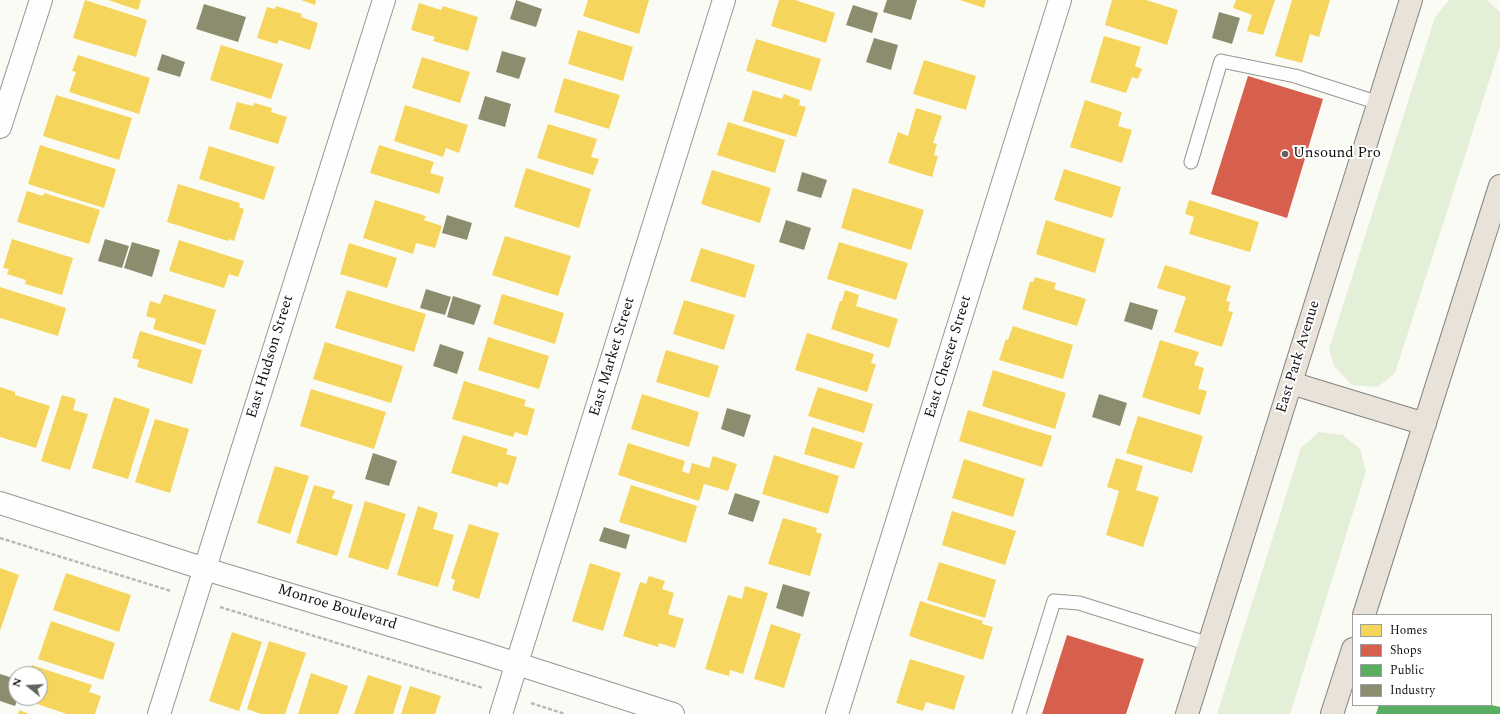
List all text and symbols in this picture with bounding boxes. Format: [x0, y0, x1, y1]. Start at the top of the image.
place label: Unsound Pro [1293, 145, 1381, 163]
marker: Unsound Pro [1280, 149, 1290, 159]
street label: East Hudson Street [244, 293, 298, 421]
street label: East Chester Street [922, 293, 976, 421]
street label: East Market Street [586, 295, 640, 419]
street label: East Park Avenue [1273, 299, 1325, 415]
street label: Monroe Boulevard [275, 581, 399, 635]
legend [1352, 614, 1492, 706]
text: Homes [1390, 621, 1428, 640]
text: Shops [1390, 641, 1422, 660]
text: Public [1390, 661, 1424, 680]
north arrow [8, 666, 48, 706]
text: N [8, 676, 27, 689]
text: Industry [1390, 681, 1435, 700]

